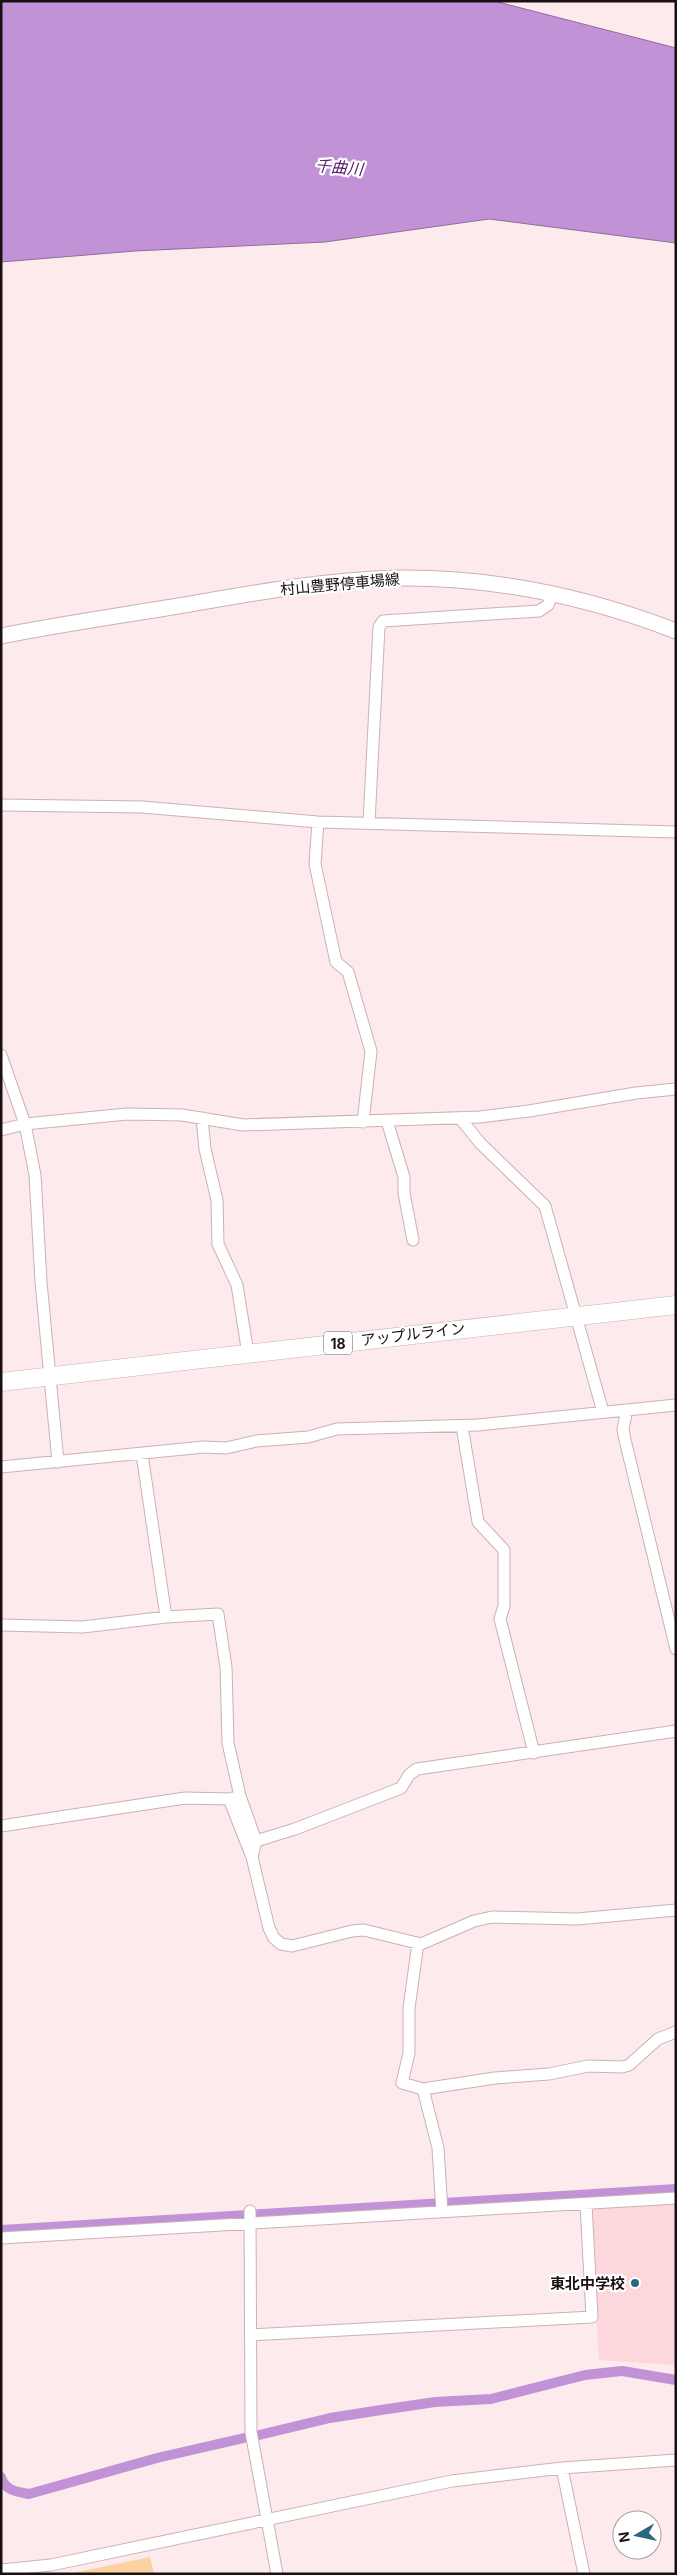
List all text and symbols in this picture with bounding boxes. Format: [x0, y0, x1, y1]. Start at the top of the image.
water label: 千曲川 [314, 155, 366, 179]
street label: 村山豊野停車場線 [279, 569, 401, 599]
street label: アップルライン [360, 1318, 466, 1350]
road number: 18 [324, 1332, 352, 1355]
place label: 東北中学校 [550, 2274, 625, 2293]
marker: 東北中学校 [629, 2277, 641, 2289]
north arrow [612, 2510, 662, 2560]
text: N [614, 2531, 633, 2544]

